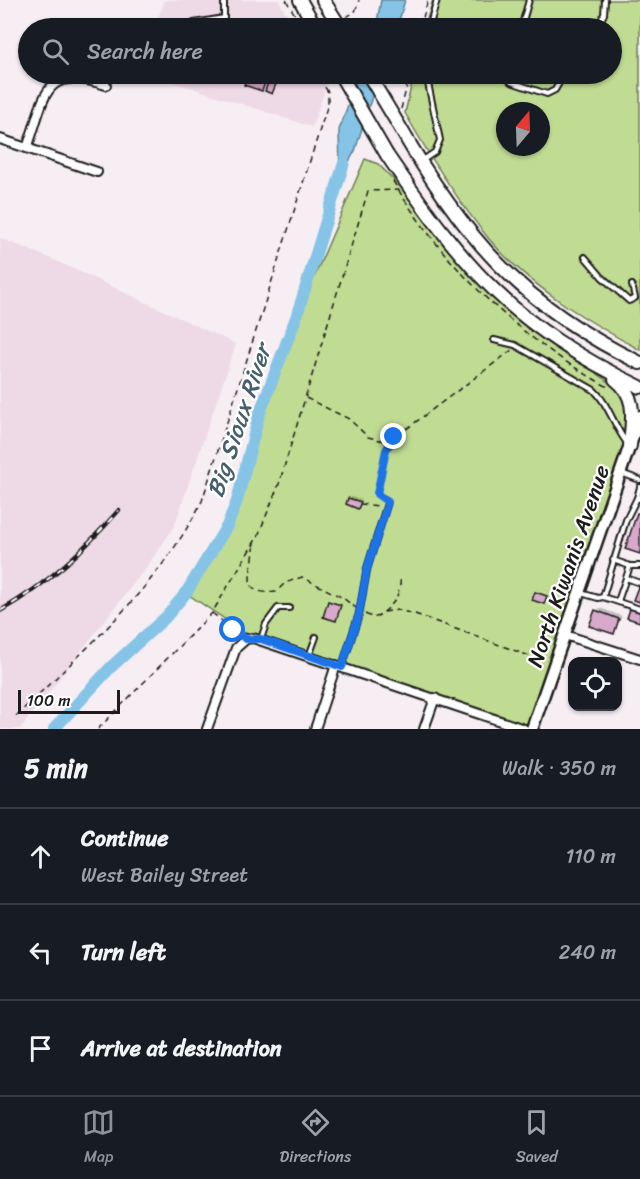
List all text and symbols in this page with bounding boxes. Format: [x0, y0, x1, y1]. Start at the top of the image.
search box [18, 18, 622, 84]
text: Search here [87, 32, 203, 71]
icon: search [39, 35, 72, 68]
north arrow [496, 102, 550, 156]
water label: Big Sioux River [195, 335, 285, 503]
route end [380, 423, 406, 449]
street label: North Kiwanis Avenue [515, 460, 621, 672]
route start [219, 616, 245, 642]
map controls [568, 657, 622, 711]
button: locate [568, 657, 622, 711]
text: 100 m [27, 686, 71, 715]
scale bar [18, 687, 120, 714]
text: 5 min [24, 745, 88, 791]
text: Walk · 350 m [502, 751, 616, 786]
text: Continue [81, 819, 169, 858]
text: 110 m [566, 839, 616, 874]
icon: ahead [24, 840, 57, 873]
text: West Bailey Street [81, 858, 248, 893]
text: Turn left [81, 933, 166, 972]
text: 240 m [559, 935, 616, 970]
icon: left [24, 936, 57, 969]
text: Arrive at destination [81, 1029, 282, 1068]
icon: arrive [24, 1032, 57, 1065]
tab: Map [82, 1106, 115, 1171]
tab: Directions [280, 1106, 351, 1171]
tab: Saved [516, 1106, 558, 1171]

